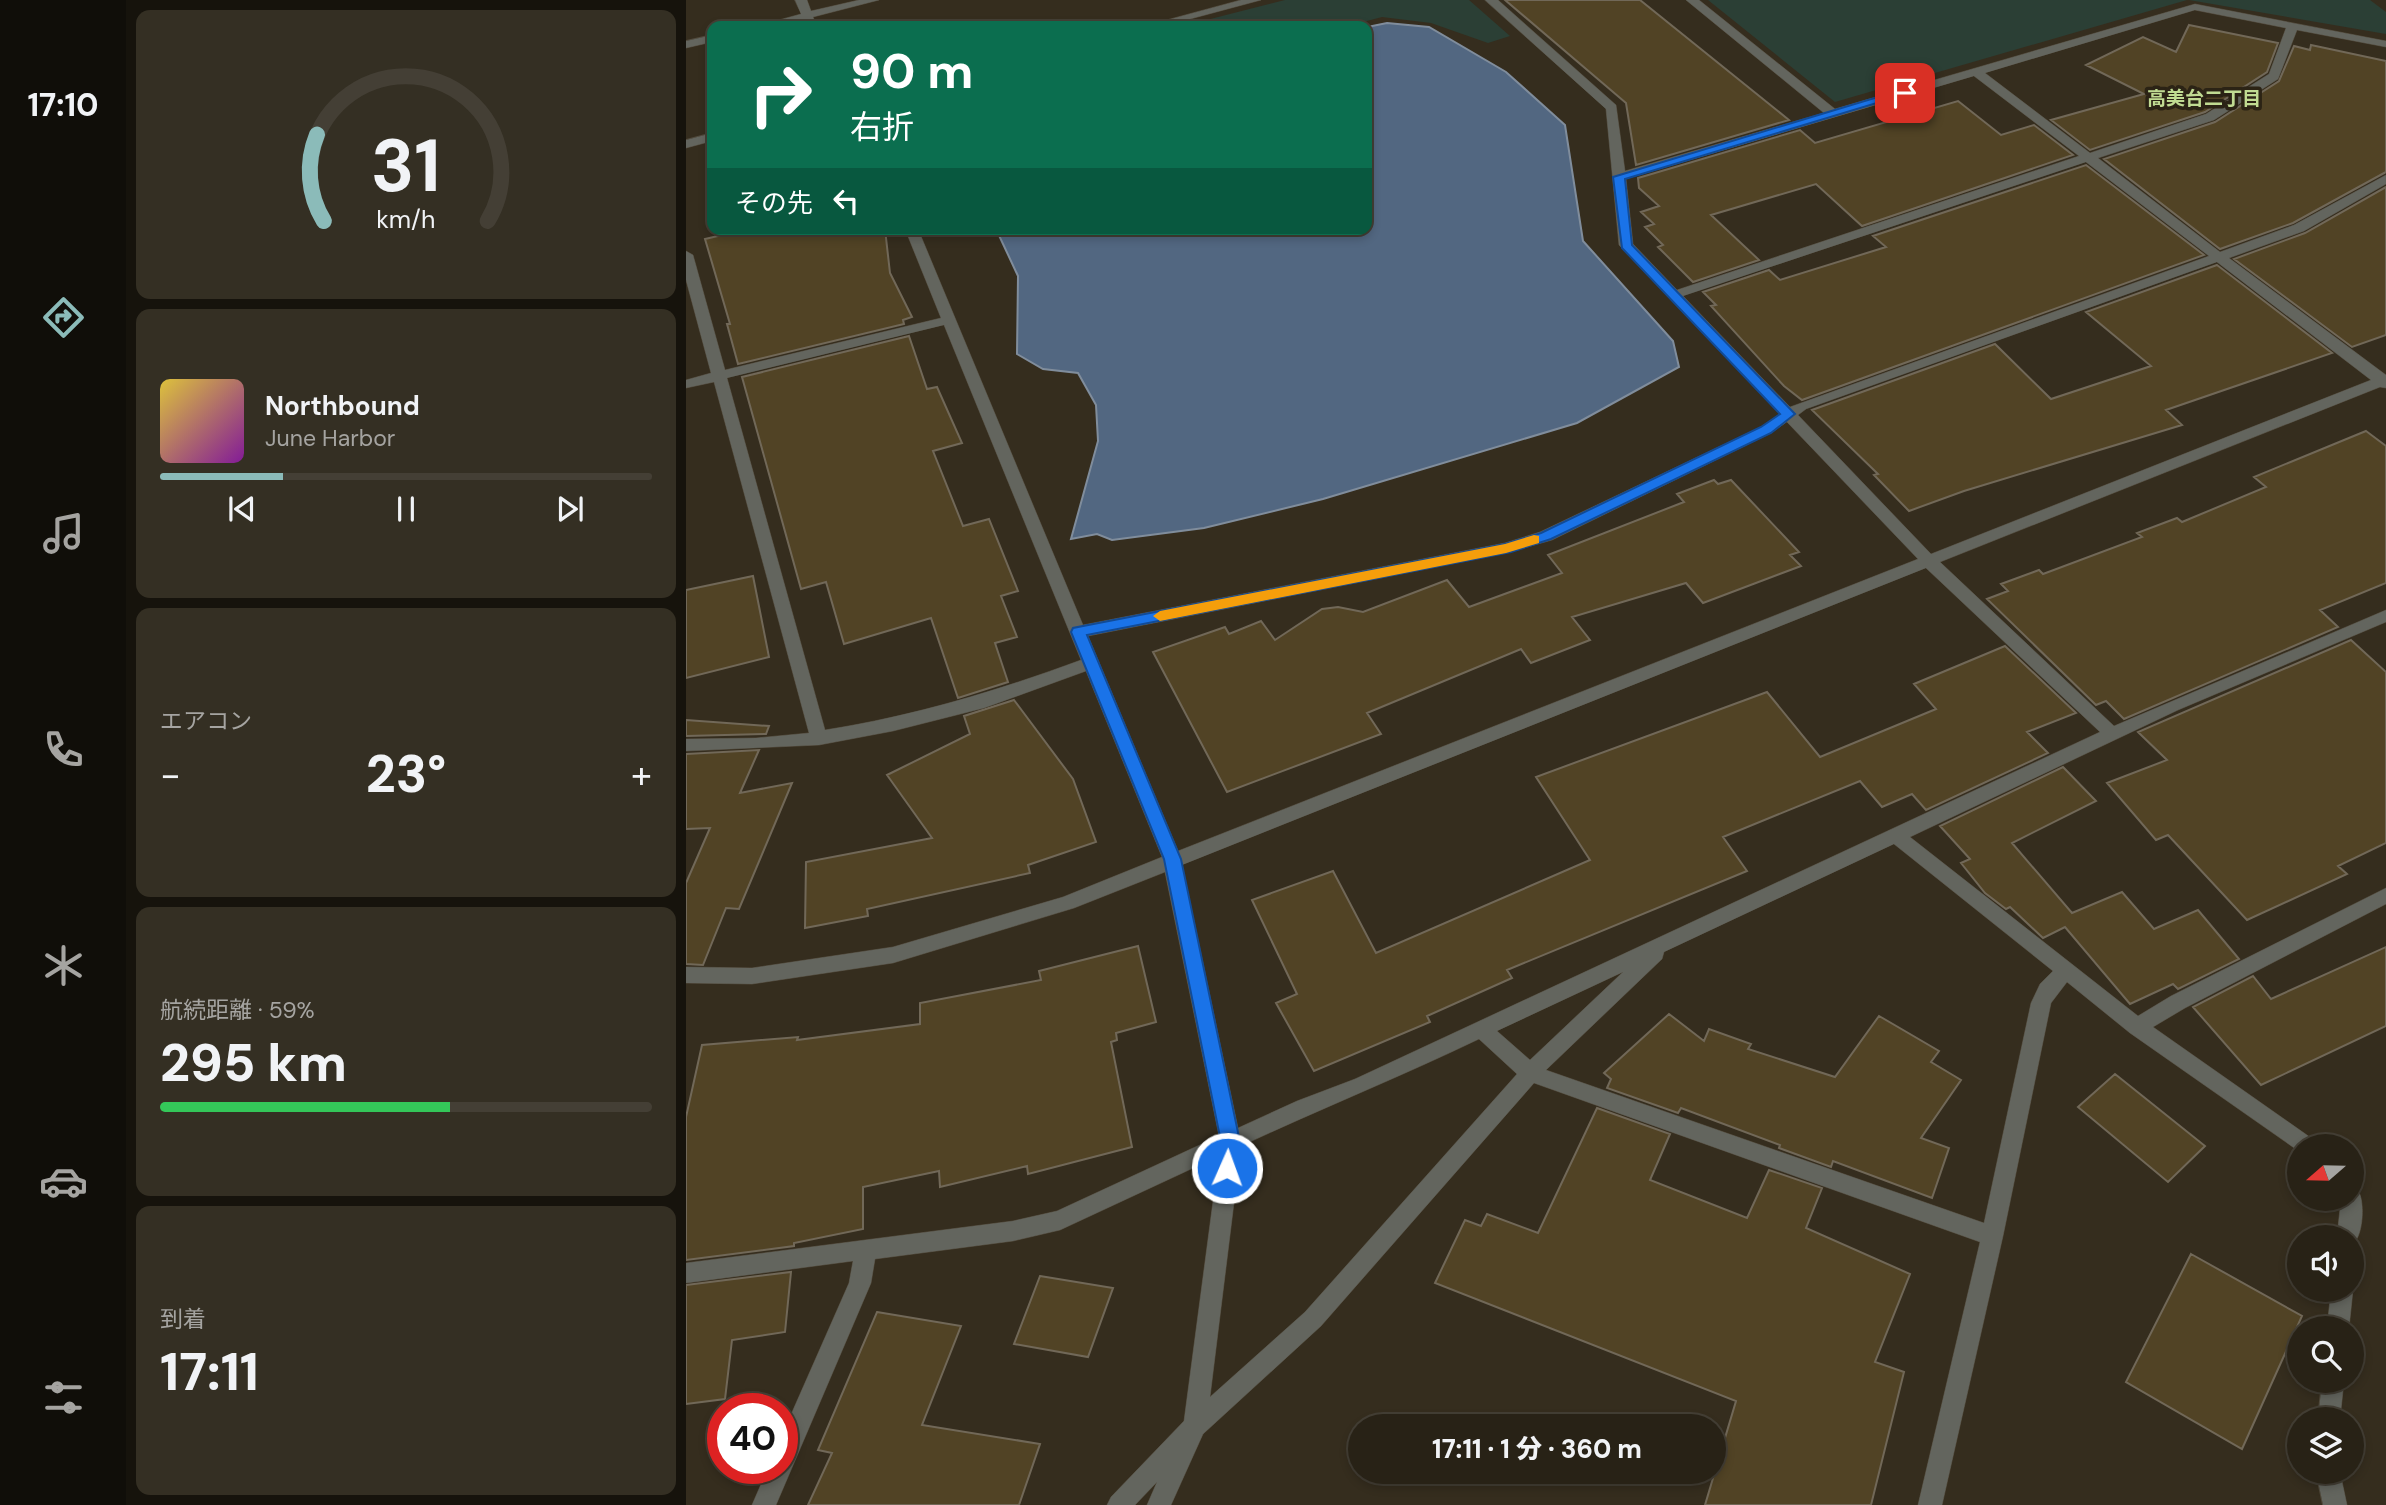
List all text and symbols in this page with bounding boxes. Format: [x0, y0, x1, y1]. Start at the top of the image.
text: 90 m [850, 39, 973, 103]
icon: right [735, 49, 826, 140]
pin [1875, 63, 1935, 123]
icon: arrive [1886, 74, 1924, 112]
text: 17:10 [27, 84, 99, 126]
district label: 高美台二丁目 [2147, 86, 2261, 111]
text: 右折 [850, 106, 914, 148]
text: 31 [371, 119, 441, 214]
icon: left [827, 182, 865, 220]
text: その先 [735, 186, 813, 220]
text: km/h [376, 202, 436, 235]
icon: directions [39, 293, 88, 342]
text: Northbound [265, 389, 420, 423]
text: June Harbor [265, 423, 395, 453]
icon: previous [223, 490, 261, 528]
icon: pause [387, 490, 425, 528]
icon: next [551, 490, 589, 528]
icon: music [39, 509, 88, 558]
text: エアコン [160, 706, 252, 736]
icon: phone [39, 725, 88, 774]
text: 23° [366, 740, 446, 808]
text: − [160, 750, 181, 800]
text: + [631, 750, 652, 800]
icon: climate [39, 941, 88, 990]
text: 航続距離 · 59% [160, 995, 315, 1025]
text: 295 km [160, 1029, 347, 1097]
position arrow [1190, 1131, 1264, 1205]
north arrow [2287, 1134, 2364, 1211]
map controls [2287, 1134, 2364, 1484]
icon: car [39, 1157, 88, 1206]
button: sound [2287, 1225, 2364, 1302]
text: 到着 [160, 1304, 206, 1334]
button: search [2287, 1316, 2364, 1393]
text: 17:11 [160, 1338, 259, 1406]
icon: filters [39, 1373, 88, 1422]
speed limit sign: 40 [707, 1393, 798, 1484]
button: layers [2287, 1407, 2364, 1484]
text: 17:11 · 1 分 · 360 m [1432, 1432, 1642, 1466]

